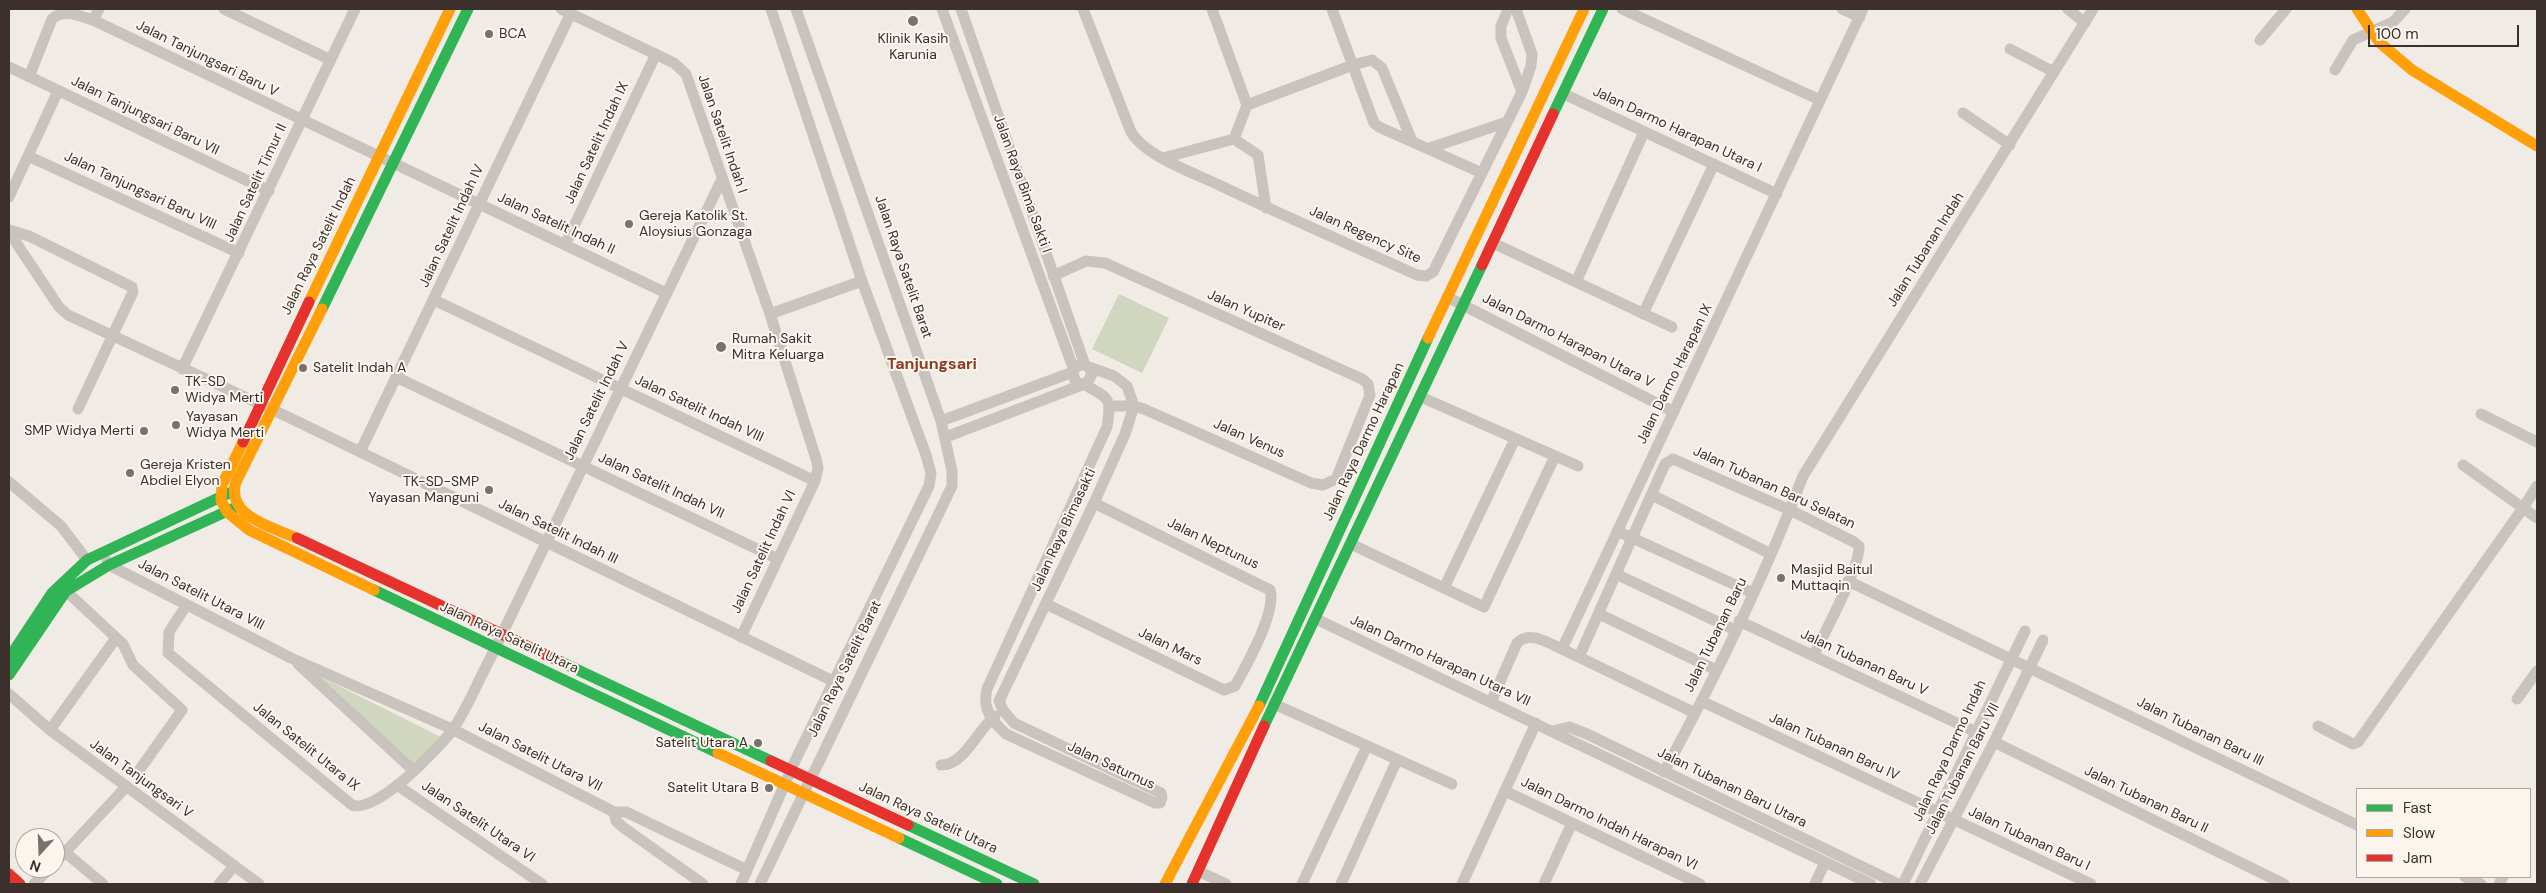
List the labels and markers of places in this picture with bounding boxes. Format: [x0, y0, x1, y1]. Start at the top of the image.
marker: Klinik Kasih Karunia [906, 14, 920, 28]
place label: BCA [499, 26, 527, 42]
marker: BCA [483, 28, 495, 40]
place label: Klinik Kasih Karunia [878, 31, 948, 64]
place label: Gereja Katolik St. Aloysius Gonzaga [639, 208, 752, 240]
marker: Gereja Katolik St. Aloysius Gonzaga [623, 218, 635, 230]
place label: Rumah Sakit Mitra Keluarga [732, 331, 824, 364]
marker: Rumah Sakit Mitra Keluarga [714, 340, 728, 354]
place label: Satelit Indah A [313, 360, 406, 376]
marker: Satelit Indah A [297, 362, 309, 374]
place label: TK-SD Widya Merti [185, 374, 263, 407]
marker: TK-SD Widya Merti [169, 384, 181, 396]
place label: Yayasan Widya Merti [186, 409, 264, 442]
marker: Yayasan Widya Merti [170, 419, 182, 431]
place label: SMP Widya Merti [24, 423, 134, 439]
marker: SMP Widya Merti [138, 425, 150, 437]
place label: Gereja Kristen Abdiel Elyon [140, 457, 231, 490]
marker: Gereja Kristen Abdiel Elyon [124, 467, 136, 479]
place label: TK-SD-SMP Yayasan Manguni [368, 474, 479, 507]
marker: TK-SD-SMP Yayasan Manguni [483, 484, 495, 496]
place label: Masjid Baitul Muttaqin [1791, 562, 1873, 594]
marker: Masjid Baitul Muttaqin [1775, 572, 1787, 584]
place label: Satelit Utara A [655, 735, 748, 751]
marker: Satelit Utara A [752, 737, 764, 749]
place label: Satelit Utara B [667, 780, 759, 796]
marker: Satelit Utara B [763, 782, 775, 794]

